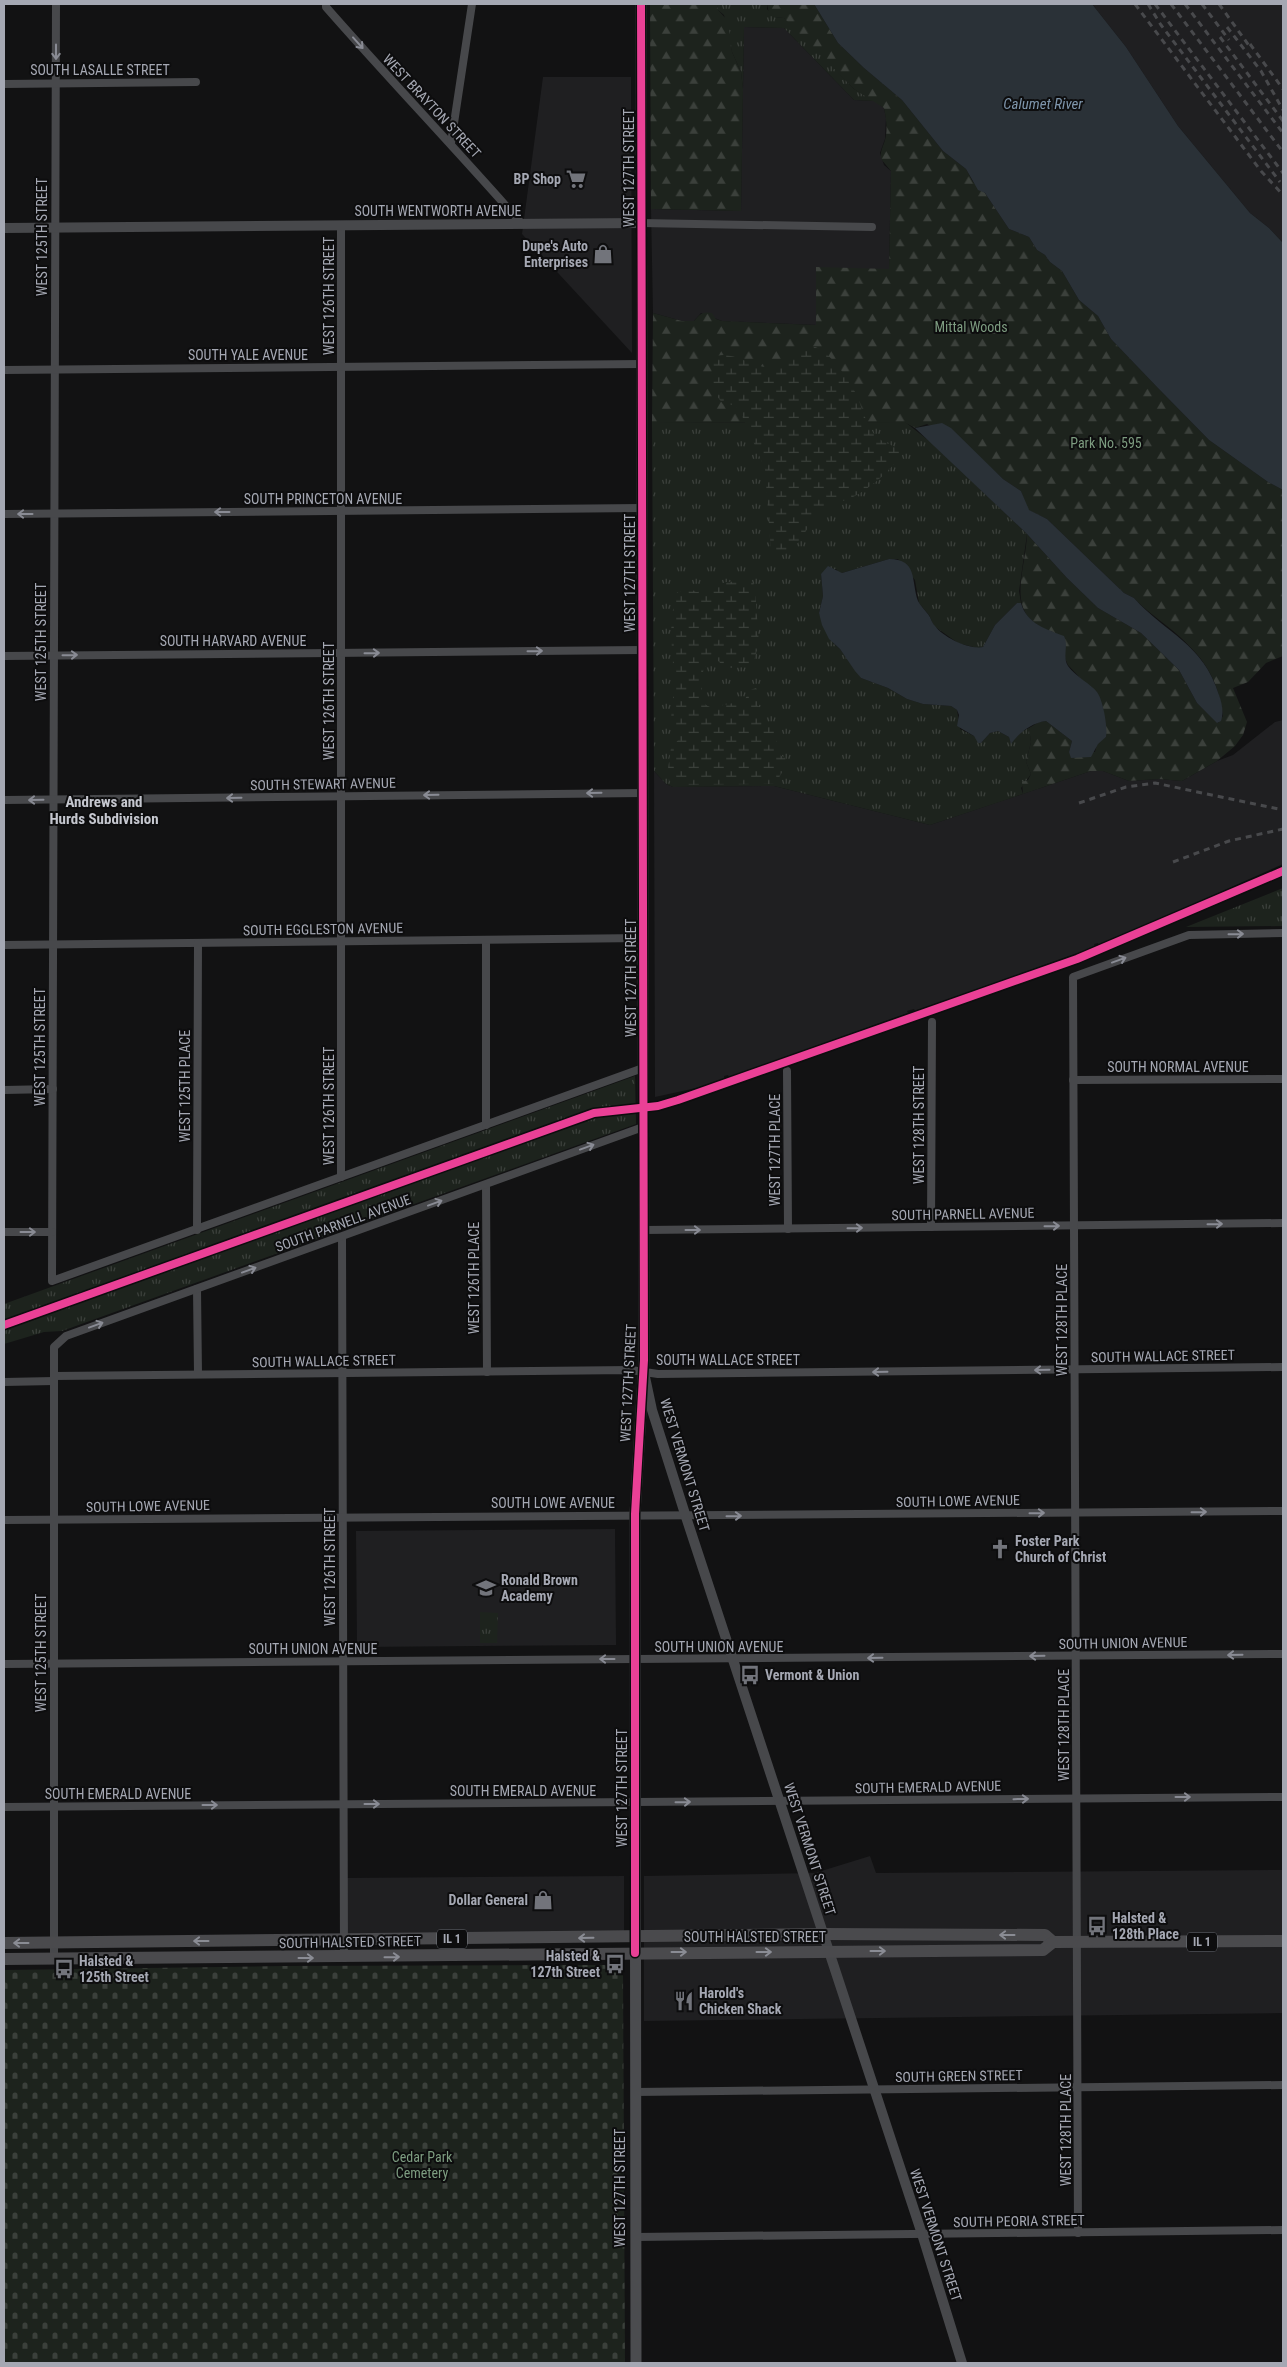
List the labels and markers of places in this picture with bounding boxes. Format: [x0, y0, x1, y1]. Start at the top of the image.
supermarket icon: BP Shop [565, 168, 587, 190]
place label: BP Shop [514, 171, 561, 187]
place label: Dupe's Auto Enterprises [522, 238, 588, 270]
shop icon: Dupe's Auto Enterprises [592, 243, 614, 265]
place label: Foster Park Church of Christ [1015, 1533, 1106, 1565]
church icon: Foster Park Church of Christ [989, 1538, 1011, 1560]
place label: Ronald Brown Academy [501, 1572, 578, 1604]
school or university icon: Ronald Brown Academy [475, 1577, 497, 1599]
bus stop icon: Vermont & Union [739, 1664, 761, 1686]
place label: Vermont & Union [765, 1667, 860, 1683]
shop icon: Dollar General [532, 1889, 554, 1911]
place label: Dollar General [449, 1892, 528, 1908]
place label: Halsted & 128th Place [1112, 1910, 1179, 1942]
bus stop icon: Halsted & 128th Place [1086, 1915, 1108, 1937]
place label: Halsted & 127th Street [530, 1948, 600, 1980]
place label: Halsted & 125th Street [79, 1953, 149, 1985]
bus stop icon: Halsted & 127th Street [604, 1953, 626, 1975]
bus stop icon: Halsted & 125th Street [53, 1958, 75, 1980]
place label: Harold's Chicken Shack [699, 1985, 782, 2017]
restaurant icon: Harold's Chicken Shack [673, 1990, 695, 2012]

